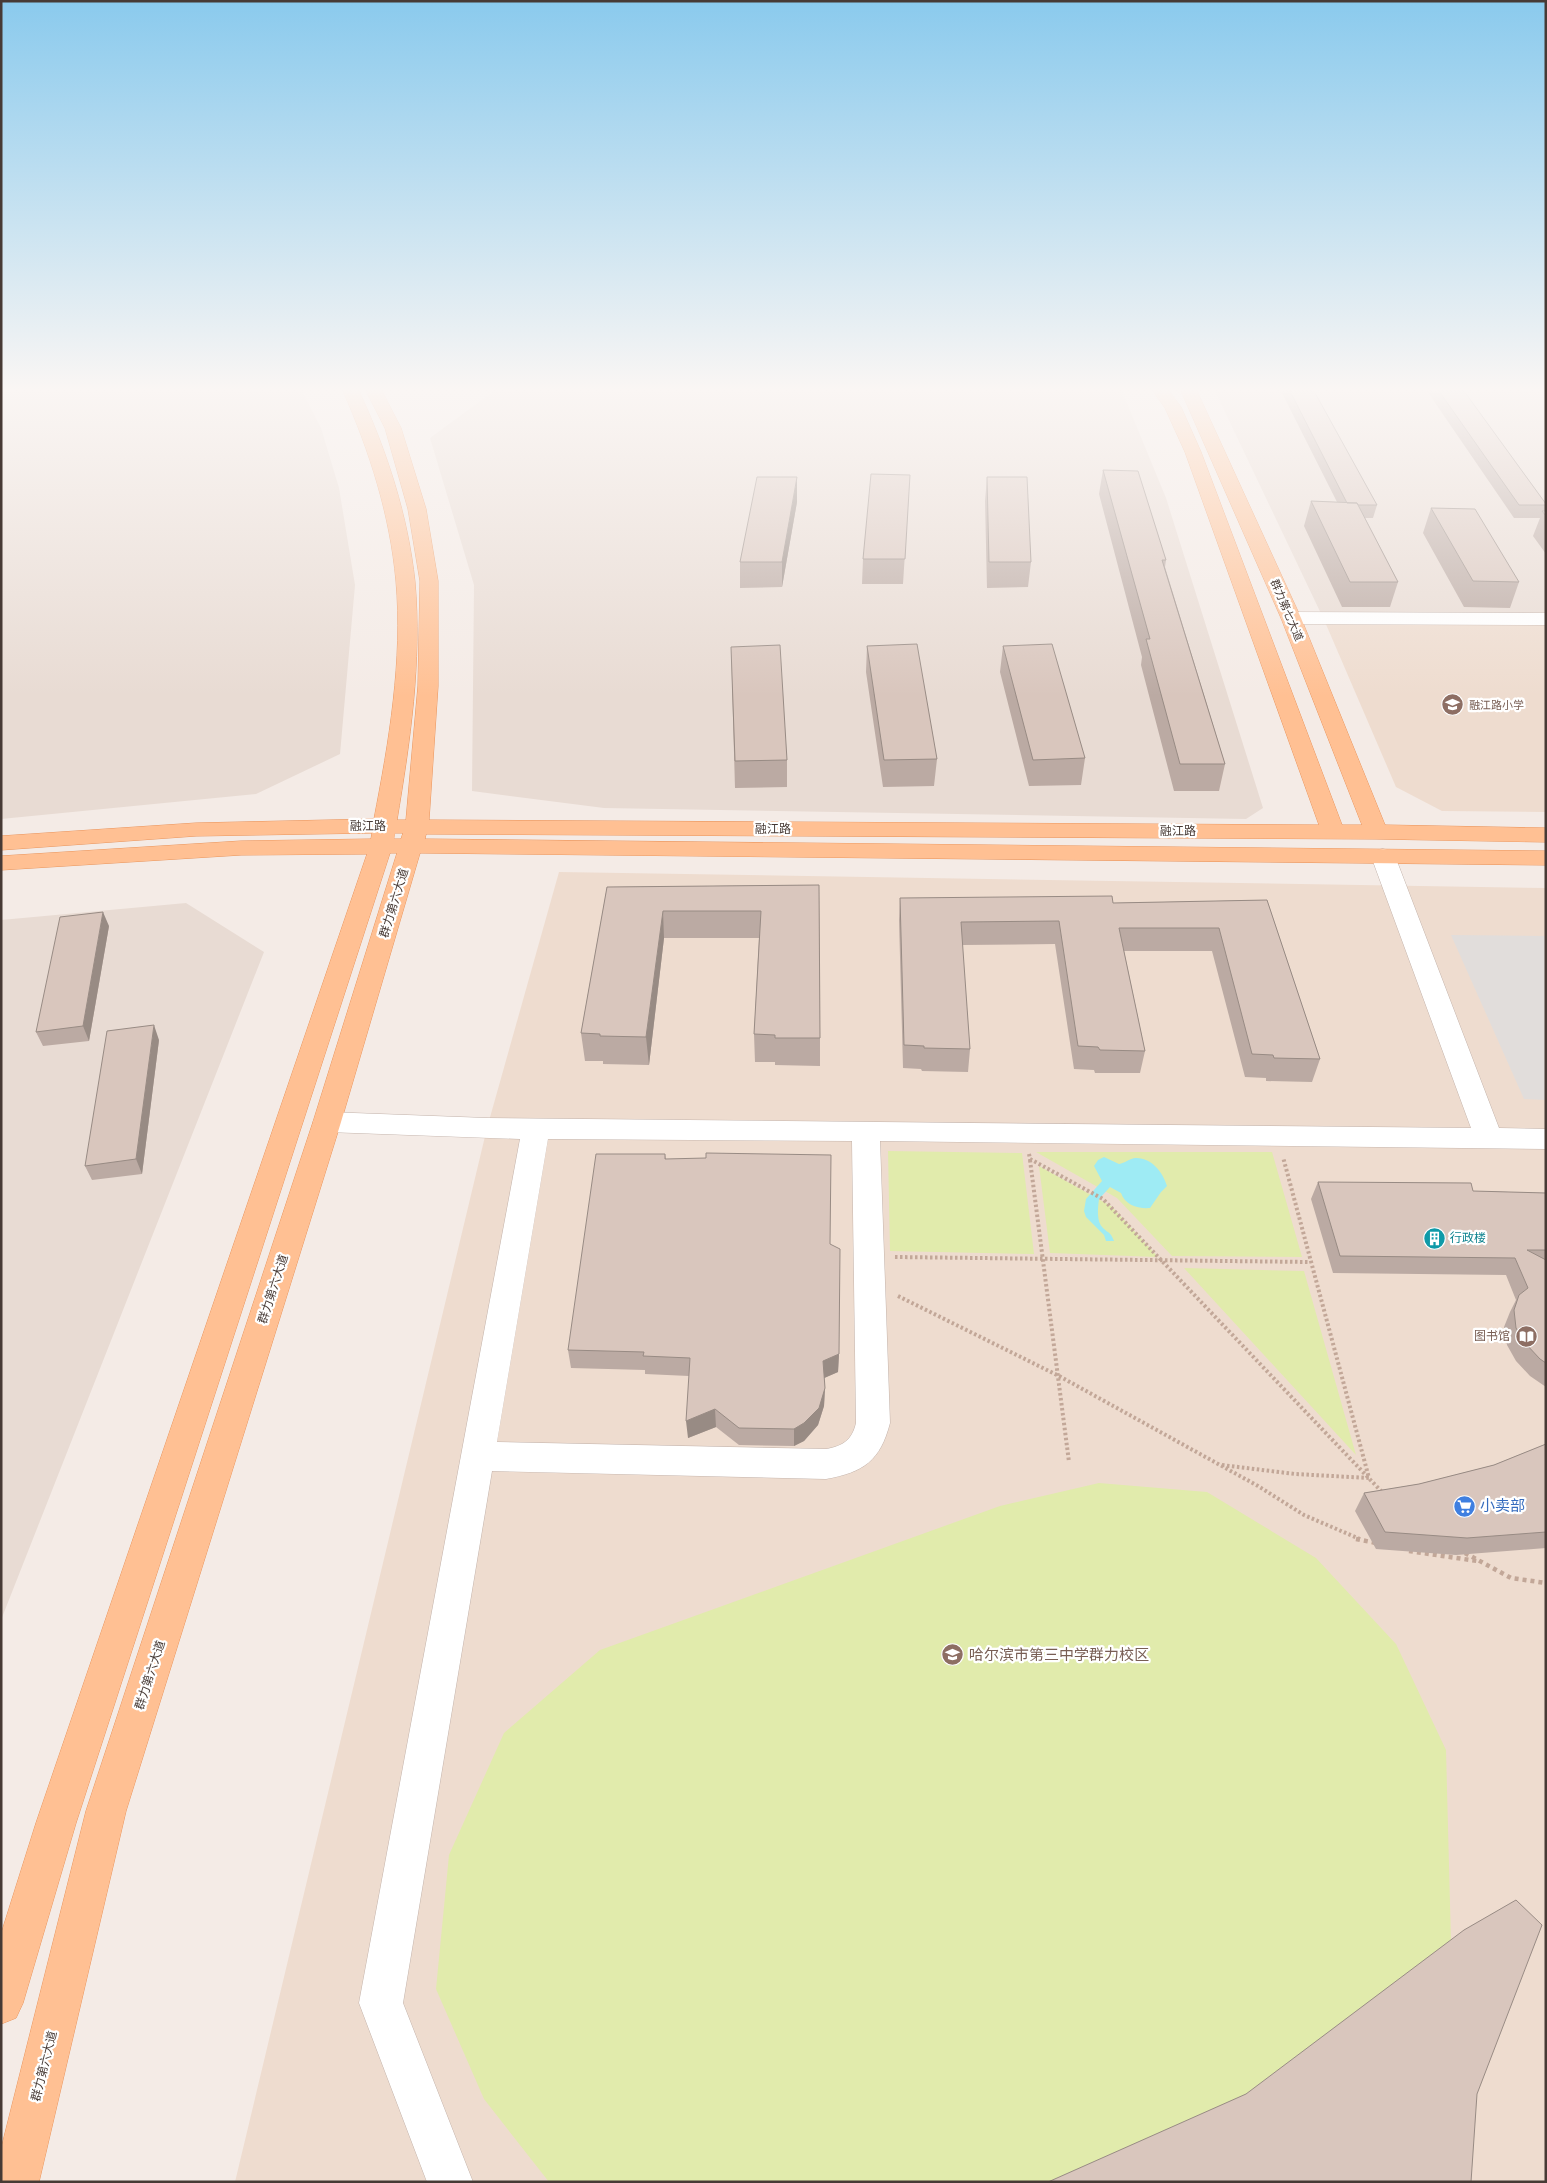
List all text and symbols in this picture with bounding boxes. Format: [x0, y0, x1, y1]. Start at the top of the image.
street label: 群力第七大道 [1269, 577, 1305, 643]
school or university icon: 融江路小学 [1441, 693, 1465, 717]
place label: 融江路小学 [1469, 699, 1524, 711]
street label: 融江路 [350, 819, 386, 833]
street label: 融江路 [755, 822, 791, 836]
street label: 融江路 [1160, 824, 1196, 838]
street label: 群力第六大道 [377, 867, 411, 939]
building icon: 行政楼 [1422, 1226, 1446, 1250]
place label: 行政楼 [1450, 1231, 1486, 1245]
street label: 群力第六大道 [255, 1253, 291, 1325]
library icon: 图书馆 [1514, 1324, 1538, 1348]
place label: 图书馆 [1474, 1329, 1510, 1343]
supermarket icon: 小卖部 [1452, 1494, 1476, 1518]
place label: 小卖部 [1480, 1497, 1525, 1514]
street label: 群力第六大道 [132, 1639, 168, 1711]
school or university icon: 哈尔滨市第三中学群力校区 [941, 1643, 965, 1667]
place label: 哈尔滨市第三中学群力校区 [969, 1646, 1149, 1663]
street label: 群力第六大道 [28, 2029, 60, 2103]

